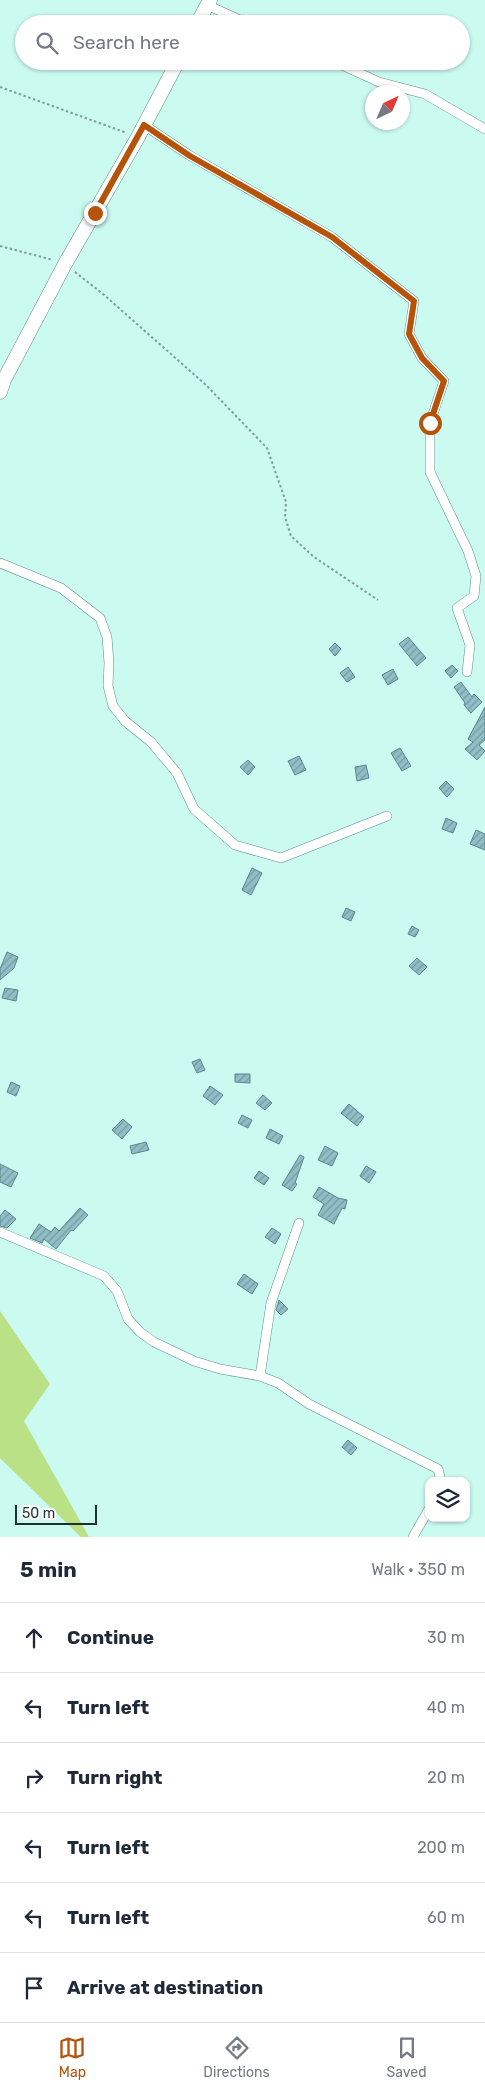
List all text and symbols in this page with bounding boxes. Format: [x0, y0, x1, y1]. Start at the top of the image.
search box [15, 15, 470, 70]
icon: search [33, 29, 61, 57]
text: Search here [73, 31, 180, 54]
north arrow [365, 85, 410, 130]
route end [84, 202, 107, 225]
route start [419, 412, 442, 435]
map controls [425, 1477, 470, 1522]
button: layers [425, 1477, 470, 1522]
scale bar [15, 1502, 98, 1525]
text: 50 m [22, 1505, 55, 1522]
text: 5 min [20, 1557, 77, 1582]
text: Walk · 350 m [371, 1560, 465, 1579]
icon: ahead [20, 1624, 48, 1652]
text: Continue [67, 1626, 154, 1649]
text: 30 m [427, 1628, 465, 1647]
icon: left [20, 1694, 48, 1722]
text: Turn left [67, 1696, 149, 1719]
text: 40 m [427, 1698, 465, 1717]
icon: right [20, 1764, 48, 1792]
text: Turn right [67, 1766, 162, 1789]
text: 20 m [427, 1768, 465, 1787]
icon: left [20, 1834, 48, 1862]
text: Turn left [67, 1836, 149, 1859]
text: 200 m [417, 1838, 465, 1857]
icon: left [20, 1904, 48, 1932]
text: Turn left [67, 1906, 149, 1929]
text: 60 m [427, 1908, 465, 1927]
icon: arrive [20, 1974, 48, 2002]
text: Arrive at destination [67, 1976, 263, 1999]
tab: Map [58, 2034, 86, 2081]
tab: Directions [203, 2034, 270, 2081]
tab: Saved [387, 2034, 427, 2081]

